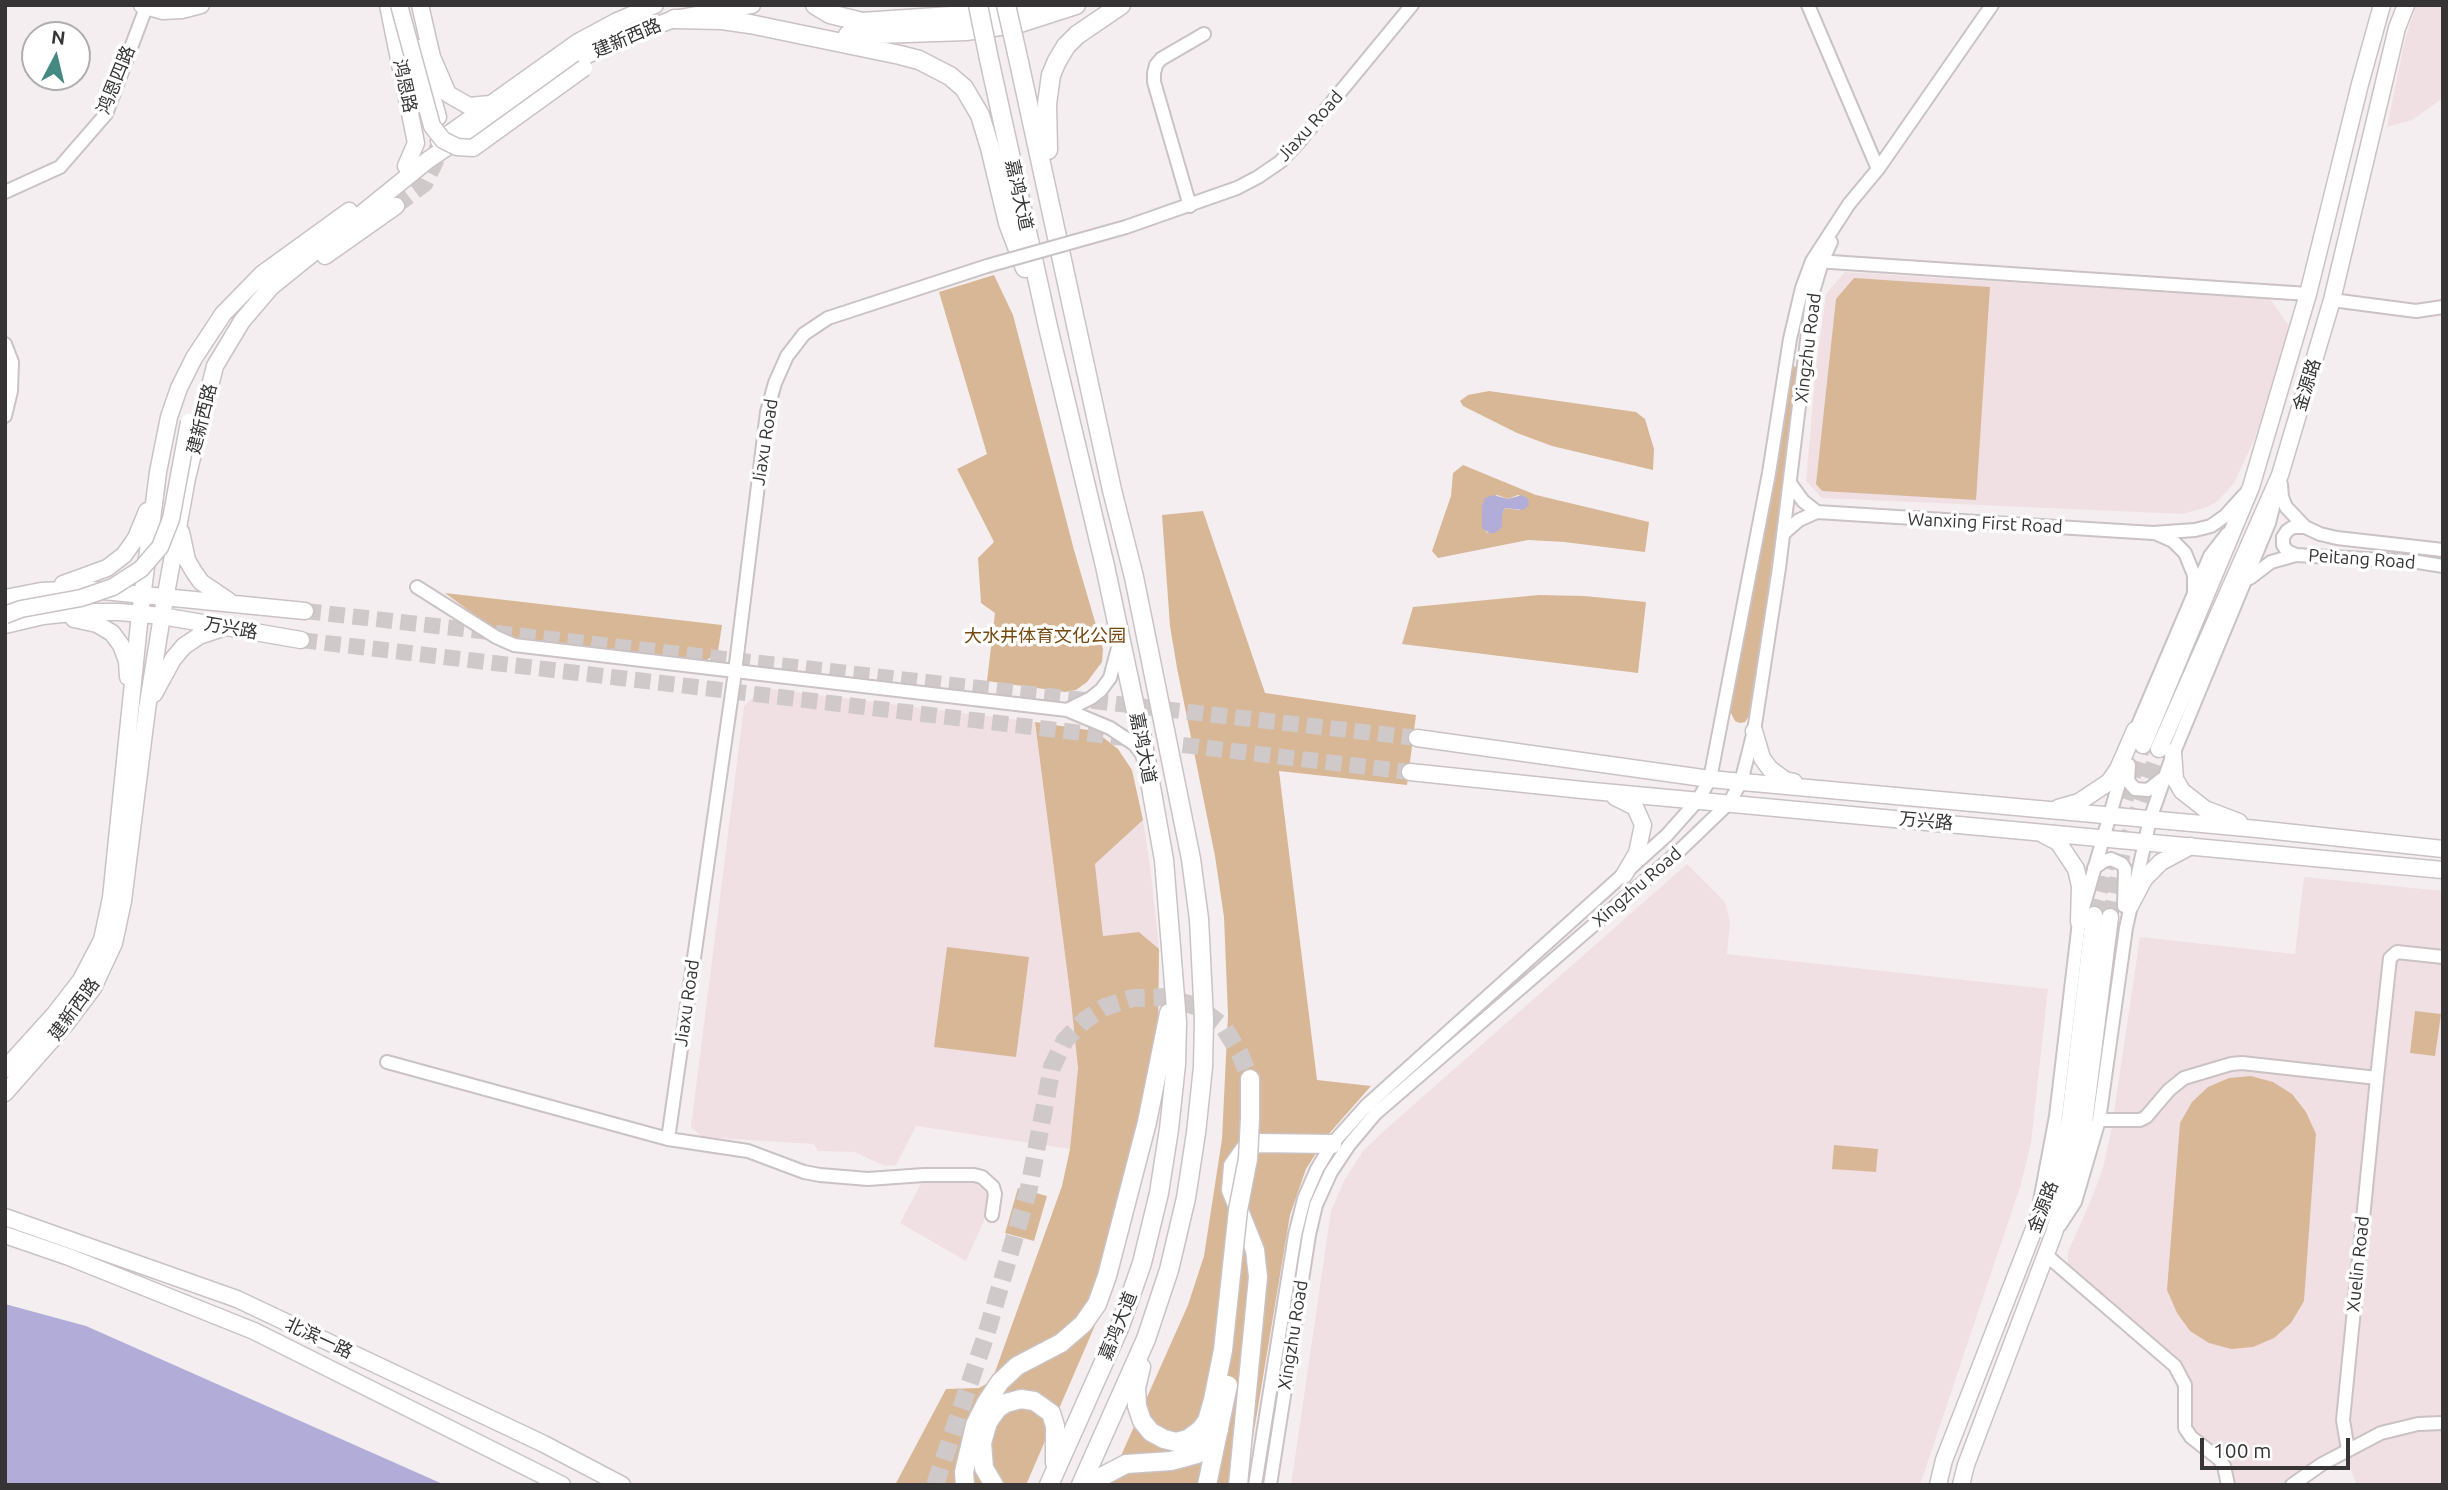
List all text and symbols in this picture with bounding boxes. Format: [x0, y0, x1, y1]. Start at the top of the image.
street label: 建新西路 [590, 14, 664, 62]
north arrow [21, 21, 91, 91]
text: N [50, 25, 67, 49]
street label: 鸿恩四路 [93, 43, 139, 117]
street label: 鸿恩路 [389, 57, 421, 115]
street label: Jiaxu Road [1273, 86, 1347, 166]
street label: 嘉鸿大道 [1001, 158, 1037, 232]
street label: Xingzhu Road [1791, 292, 1825, 404]
street label: 金源路 [2289, 356, 2325, 414]
street label: 建新西路 [183, 381, 221, 457]
street label: Jiaxu Road [747, 397, 783, 487]
street label: Wanxing First Road [1907, 508, 2063, 538]
street label: Peitang Road [2308, 544, 2416, 574]
street label: 万兴路 [203, 613, 259, 643]
park label: 大水井体育文化公园 [964, 625, 1126, 647]
street label: 嘉鸿大道 [1126, 711, 1160, 785]
street label: 万兴路 [1898, 808, 1954, 834]
street label: Xingzhu Road [1588, 843, 1686, 931]
street label: Jiaxu Road [670, 958, 704, 1048]
street label: 建新西路 [44, 974, 104, 1044]
street label: 金源路 [2023, 1178, 2063, 1236]
street label: Xuelin Road [2342, 1215, 2374, 1313]
street label: Xingzhu Road [1274, 1279, 1312, 1391]
street label: 嘉鸿大道 [1095, 1289, 1141, 1363]
street label: 北滨一路 [282, 1313, 356, 1363]
scale bar [2203, 1424, 2354, 1468]
text: 100 m [2213, 1438, 2271, 1462]

